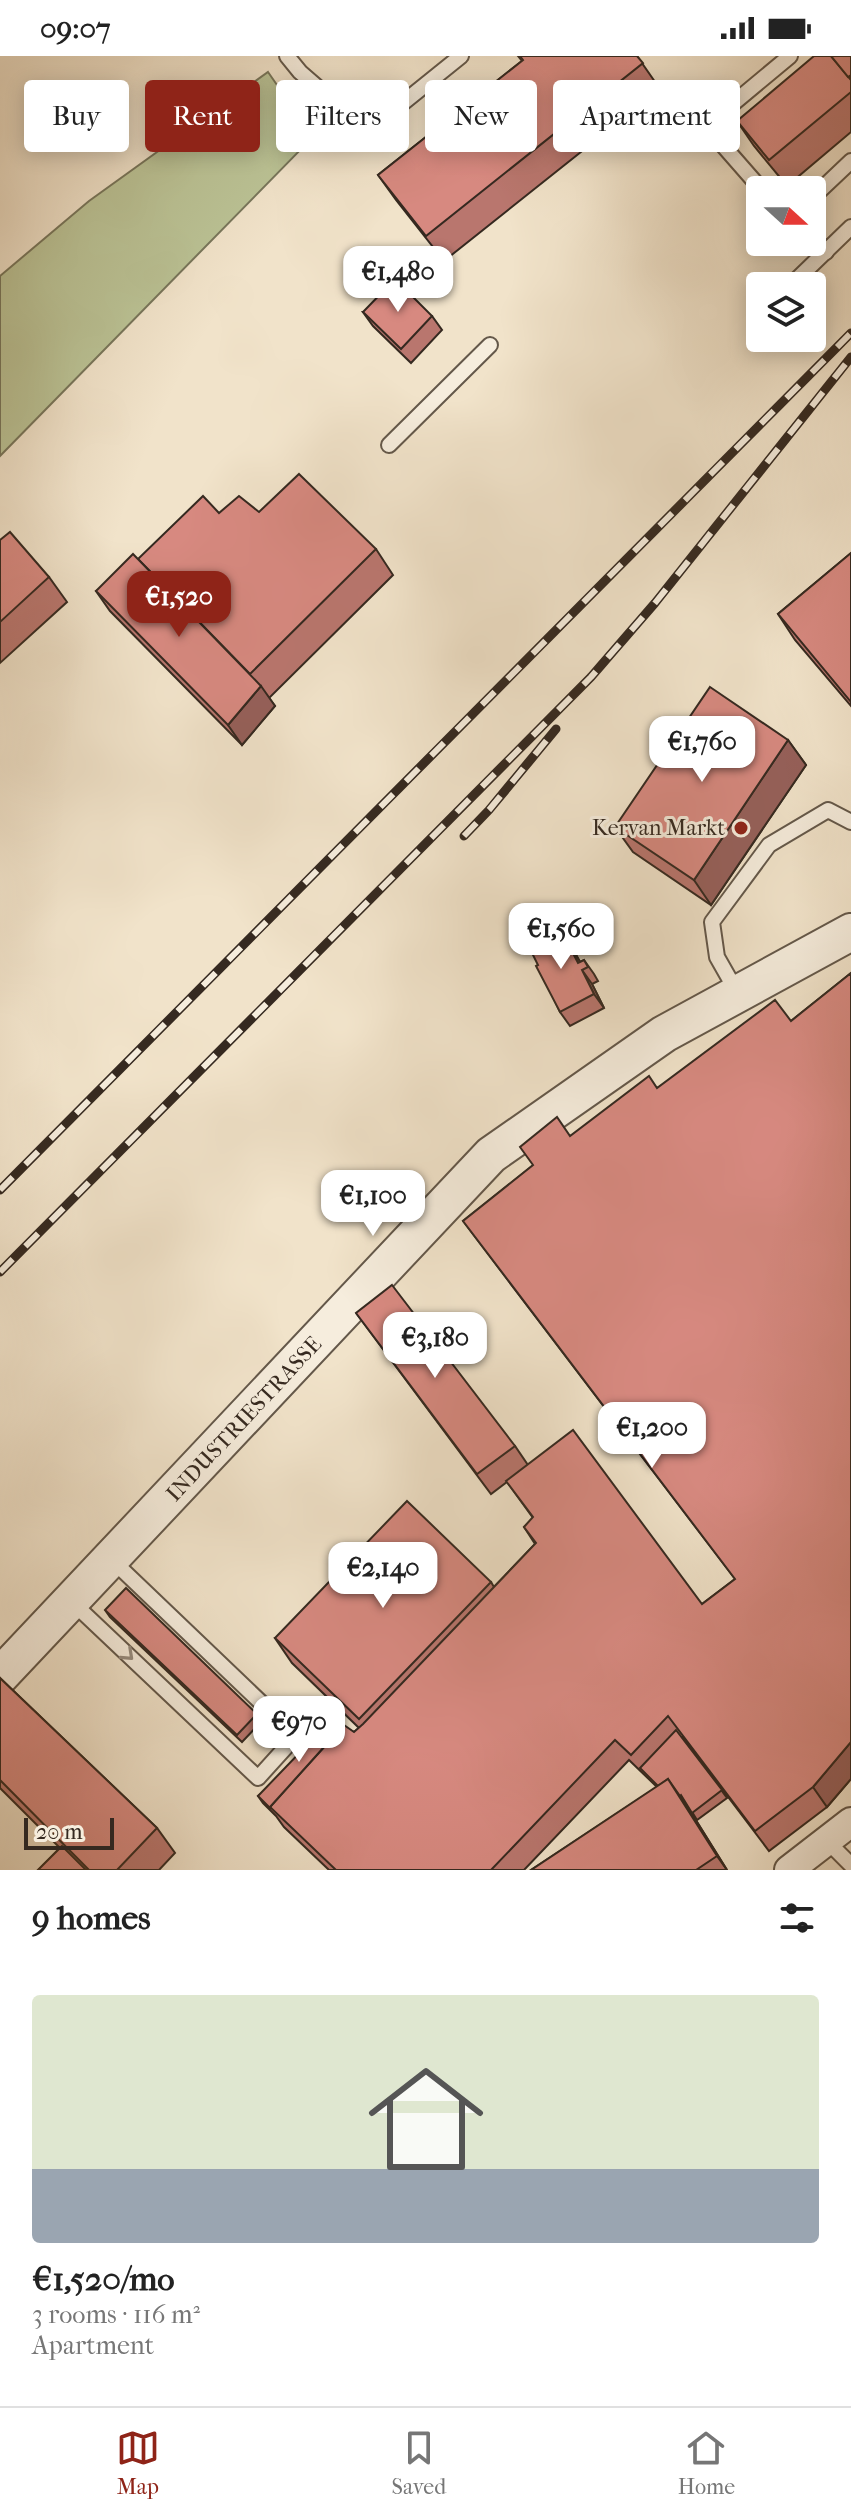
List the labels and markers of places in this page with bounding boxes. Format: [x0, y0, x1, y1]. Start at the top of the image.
pin: €1,480 [333, 246, 463, 314]
pin: €1,520 [114, 571, 244, 639]
pin: €1,760 [637, 716, 767, 784]
place label: Kervan Markt [592, 815, 725, 841]
marker: Kervan Markt [732, 819, 750, 837]
pin: €1,560 [496, 903, 626, 971]
pin: €1,100 [308, 1170, 438, 1238]
pin: €3,180 [370, 1312, 500, 1380]
pin: €1,200 [587, 1402, 717, 1470]
pin: €2,140 [318, 1542, 448, 1610]
pin: €970 [252, 1696, 346, 1764]

